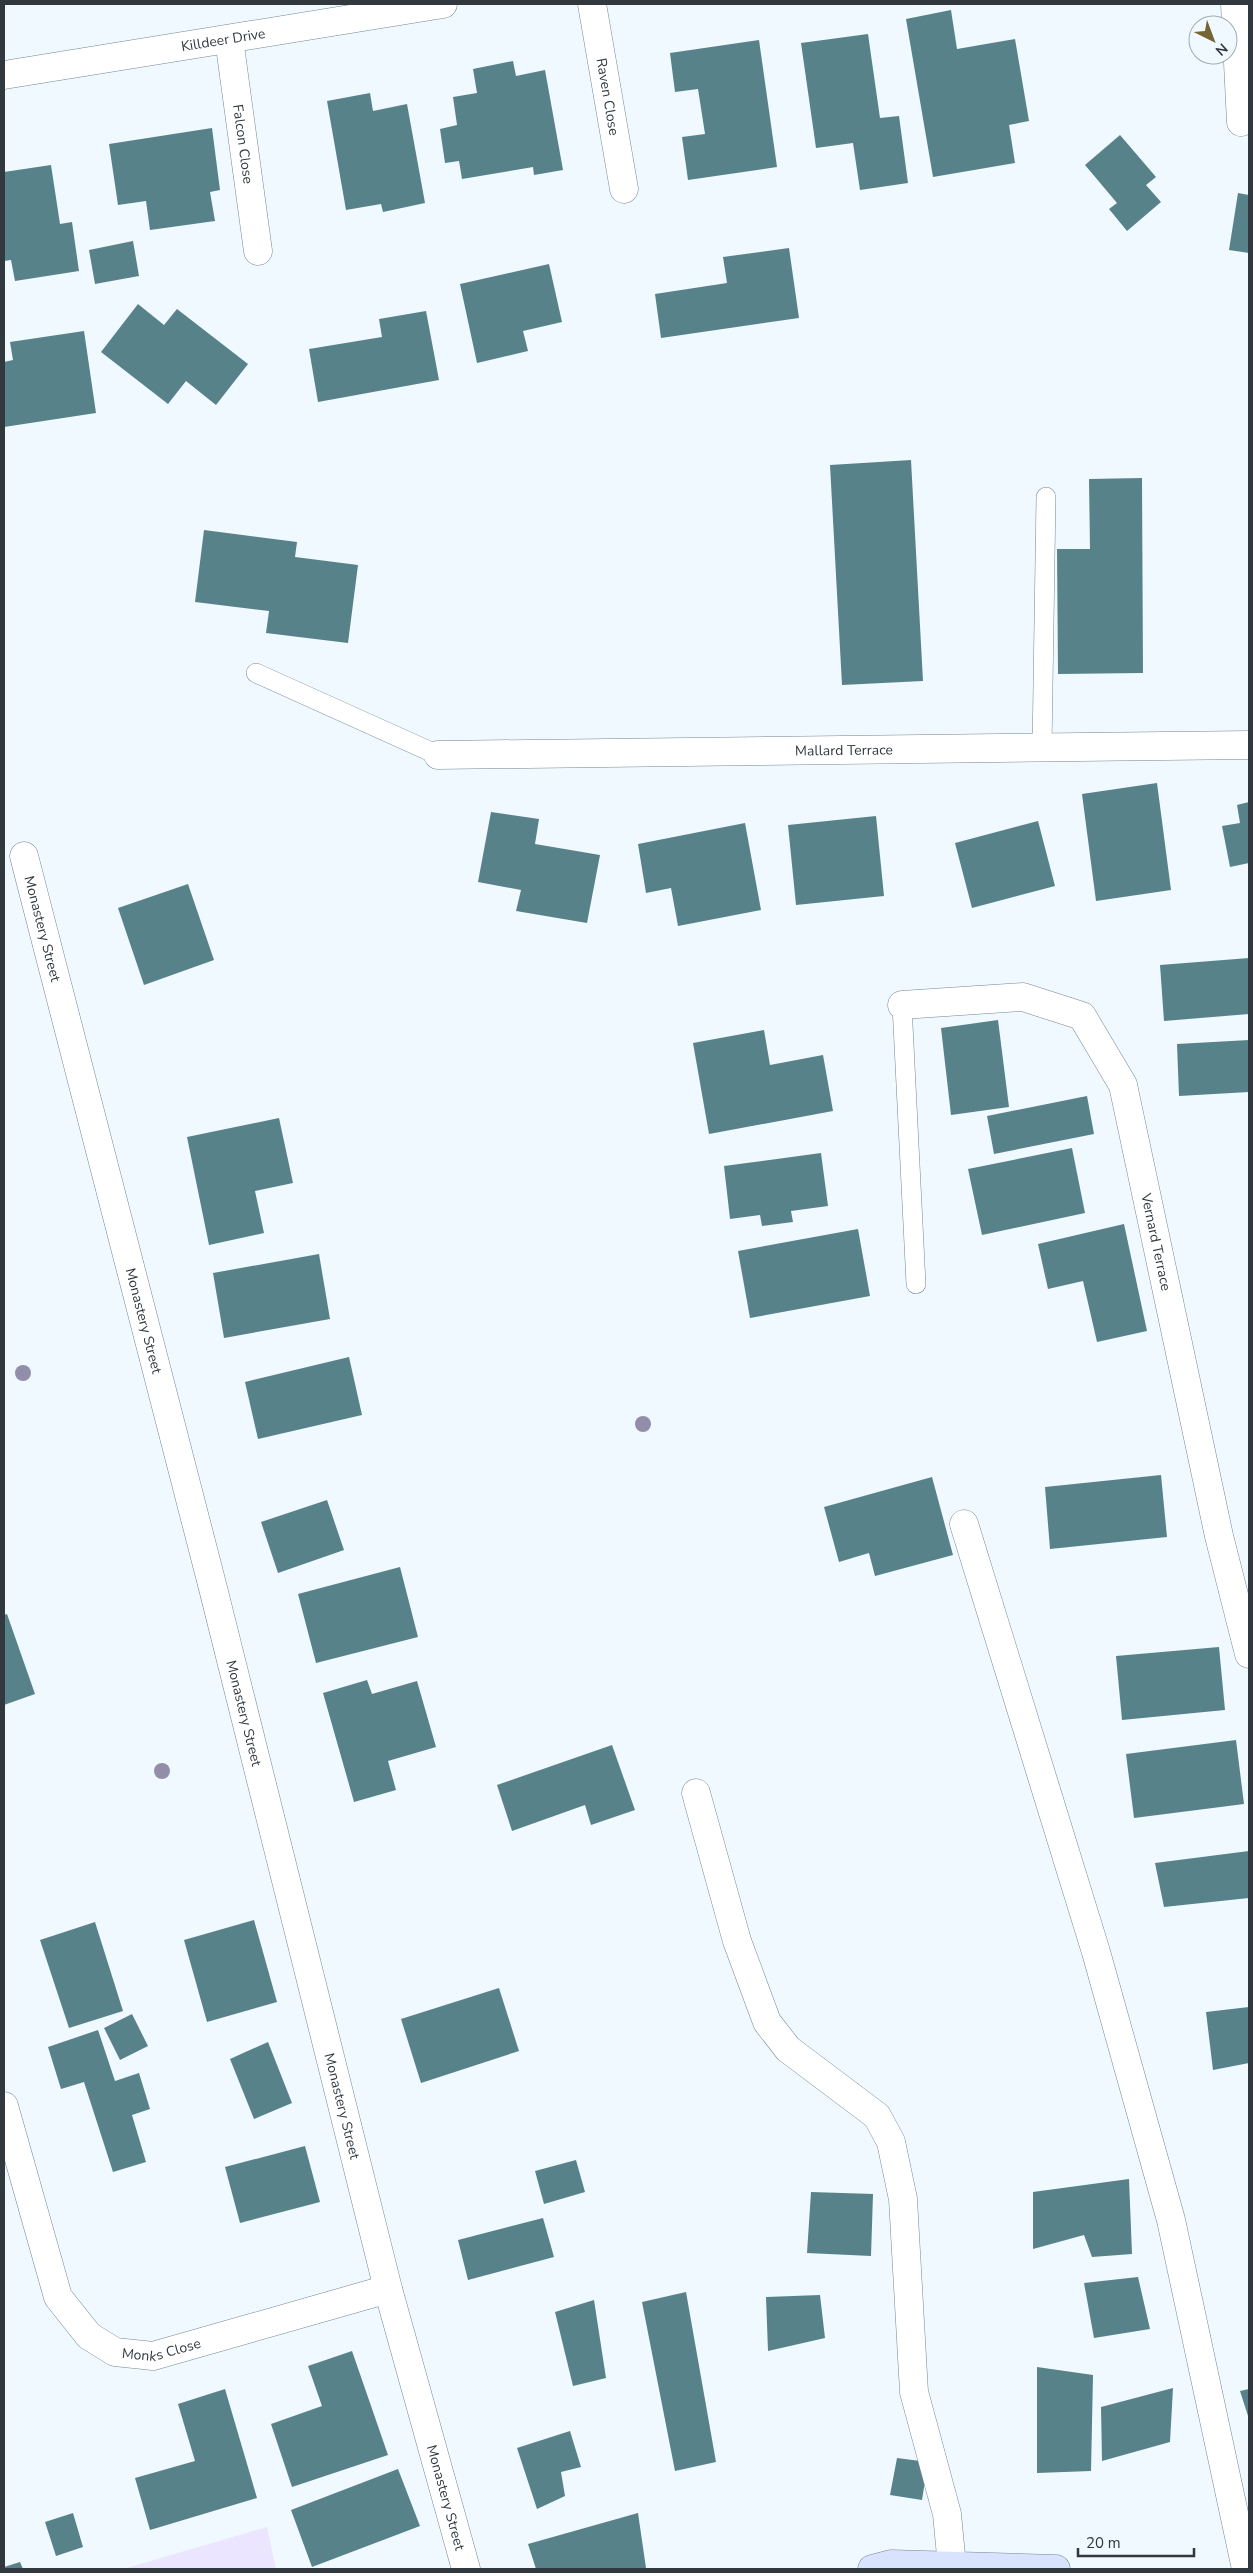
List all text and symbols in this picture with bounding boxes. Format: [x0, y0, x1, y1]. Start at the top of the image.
north arrow [1188, 15, 1238, 65]
street label: Killdeer Drive [180, 23, 267, 56]
text: N [1211, 39, 1232, 60]
street label: Raven Close [592, 56, 624, 137]
street label: Falcon Close [229, 103, 258, 185]
street label: Mallard Terrace [795, 740, 893, 760]
street label: Monastery Street [20, 874, 66, 984]
street label: Vernard Terrace [1137, 1190, 1176, 1293]
street label: Monastery Street [121, 1266, 167, 1376]
street label: Monastery Street [222, 1658, 267, 1768]
street label: Monastery Street [320, 2051, 365, 2161]
street label: Monks Close [121, 2333, 203, 2366]
street label: Monastery Street [422, 2443, 470, 2553]
scale bar [1078, 2526, 1194, 2558]
text: 20 m [1086, 2533, 1121, 2553]

